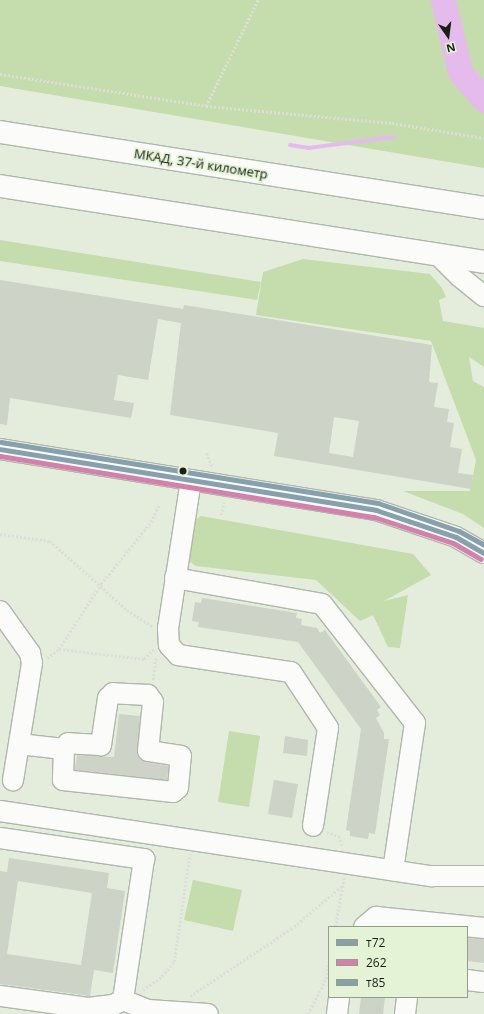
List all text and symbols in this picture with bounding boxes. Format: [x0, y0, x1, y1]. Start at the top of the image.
north arrow [428, 16, 468, 56]
text: N [445, 40, 457, 56]
street label: МКАД, 37-й километр [133, 146, 269, 182]
unlabelled marker [178, 466, 188, 476]
legend [328, 926, 468, 998]
text: т72 [366, 934, 385, 951]
text: 262 [366, 954, 387, 971]
text: т85 [366, 974, 385, 991]

